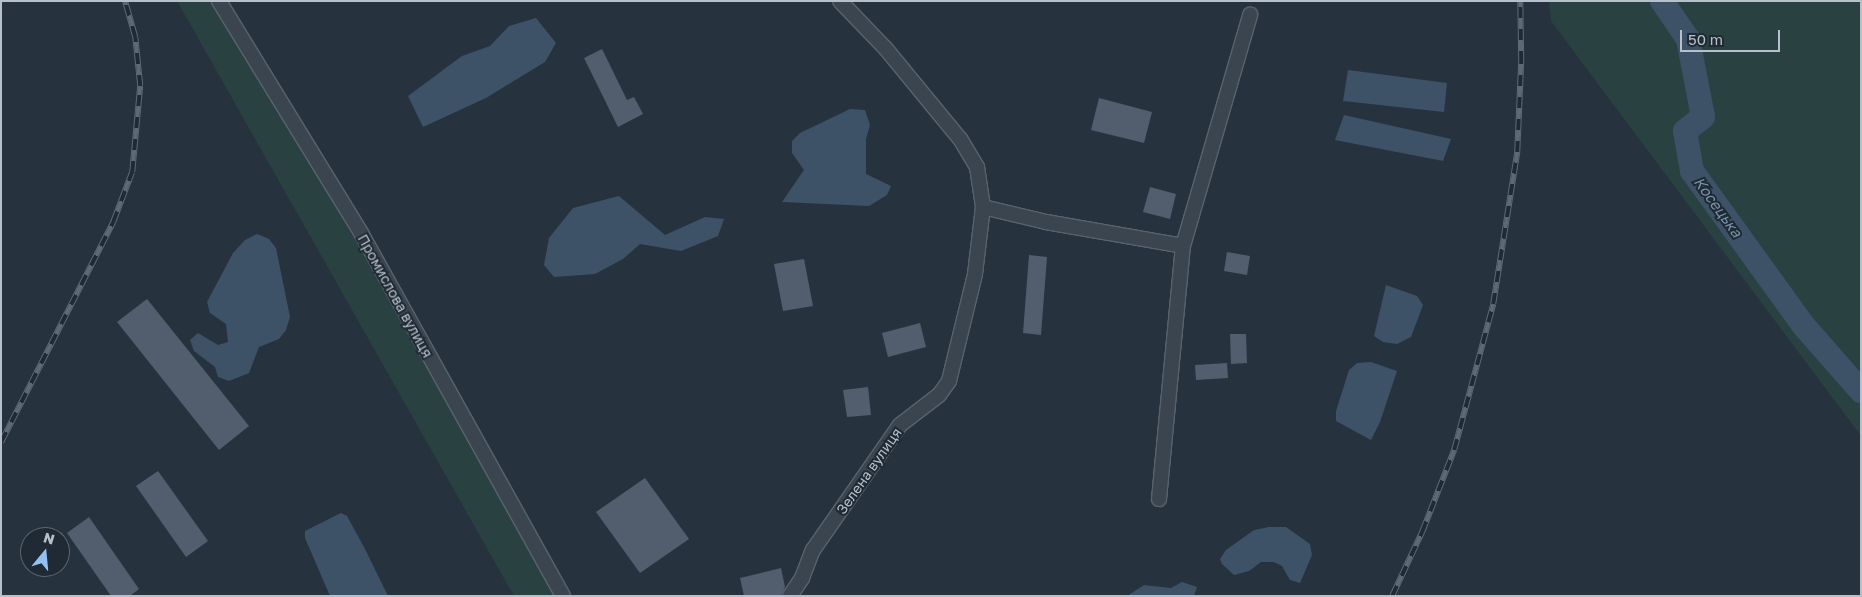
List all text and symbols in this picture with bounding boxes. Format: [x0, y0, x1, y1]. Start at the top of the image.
scale bar [1682, 20, 1782, 52]
text: 50 m [1688, 30, 1723, 48]
water label: Косецька [1690, 173, 1746, 241]
street label: Промислова вулиця [354, 231, 436, 361]
street label: Зелена вулиця [833, 424, 905, 518]
north arrow [20, 527, 70, 577]
text: N [42, 528, 57, 548]

